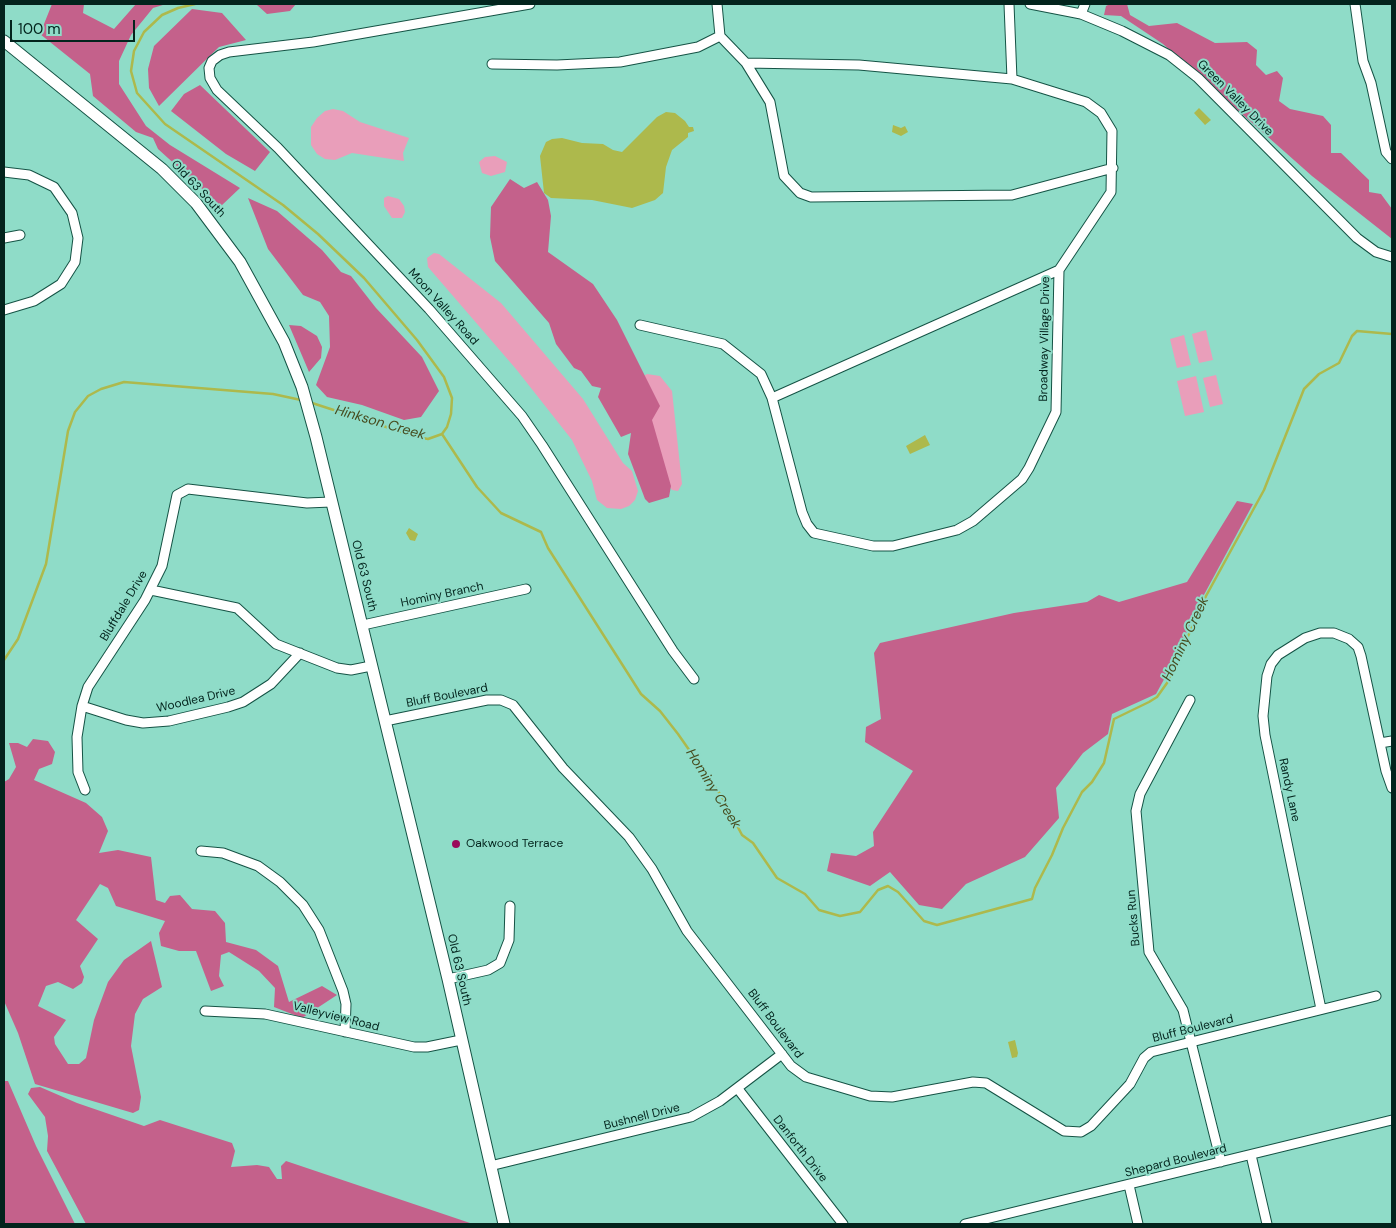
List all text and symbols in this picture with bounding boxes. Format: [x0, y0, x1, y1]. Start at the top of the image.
scale bar [12, 10, 138, 42]
text: 100 m [18, 19, 61, 39]
street label: Green Valley Drive [1194, 57, 1276, 139]
street label: Old 63 South [168, 157, 228, 221]
street label: Moon Valley Road [405, 266, 481, 348]
street label: Broadway Village Drive [1037, 276, 1053, 402]
water label: Hinkson Creek [333, 402, 427, 444]
street label: Old 63 South [348, 539, 380, 613]
street label: Bluffdale Drive [97, 568, 151, 644]
street label: Hominy Branch [399, 579, 485, 611]
water label: Hominy Creek [1159, 594, 1213, 684]
street label: Bluff Boulevard [405, 681, 489, 711]
street label: Woodlea Drive [155, 684, 237, 716]
water label: Hominy Creek [682, 746, 744, 832]
street label: Randy Lane [1275, 757, 1303, 823]
place label: Oakwood Terrace [466, 837, 563, 851]
marker: Oakwood Terrace [450, 838, 462, 850]
street label: Bucks Run [1124, 889, 1144, 947]
street label: Old 63 South [444, 933, 474, 1007]
street label: Bluff Boulevard [744, 987, 806, 1061]
street label: Valleyview Road [291, 999, 381, 1035]
street label: Bluff Boulevard [1151, 1012, 1235, 1046]
street label: Bushnell Drive [603, 1101, 681, 1133]
street label: Danforth Drive [770, 1113, 830, 1185]
street label: Shepard Boulevard [1124, 1141, 1228, 1181]

